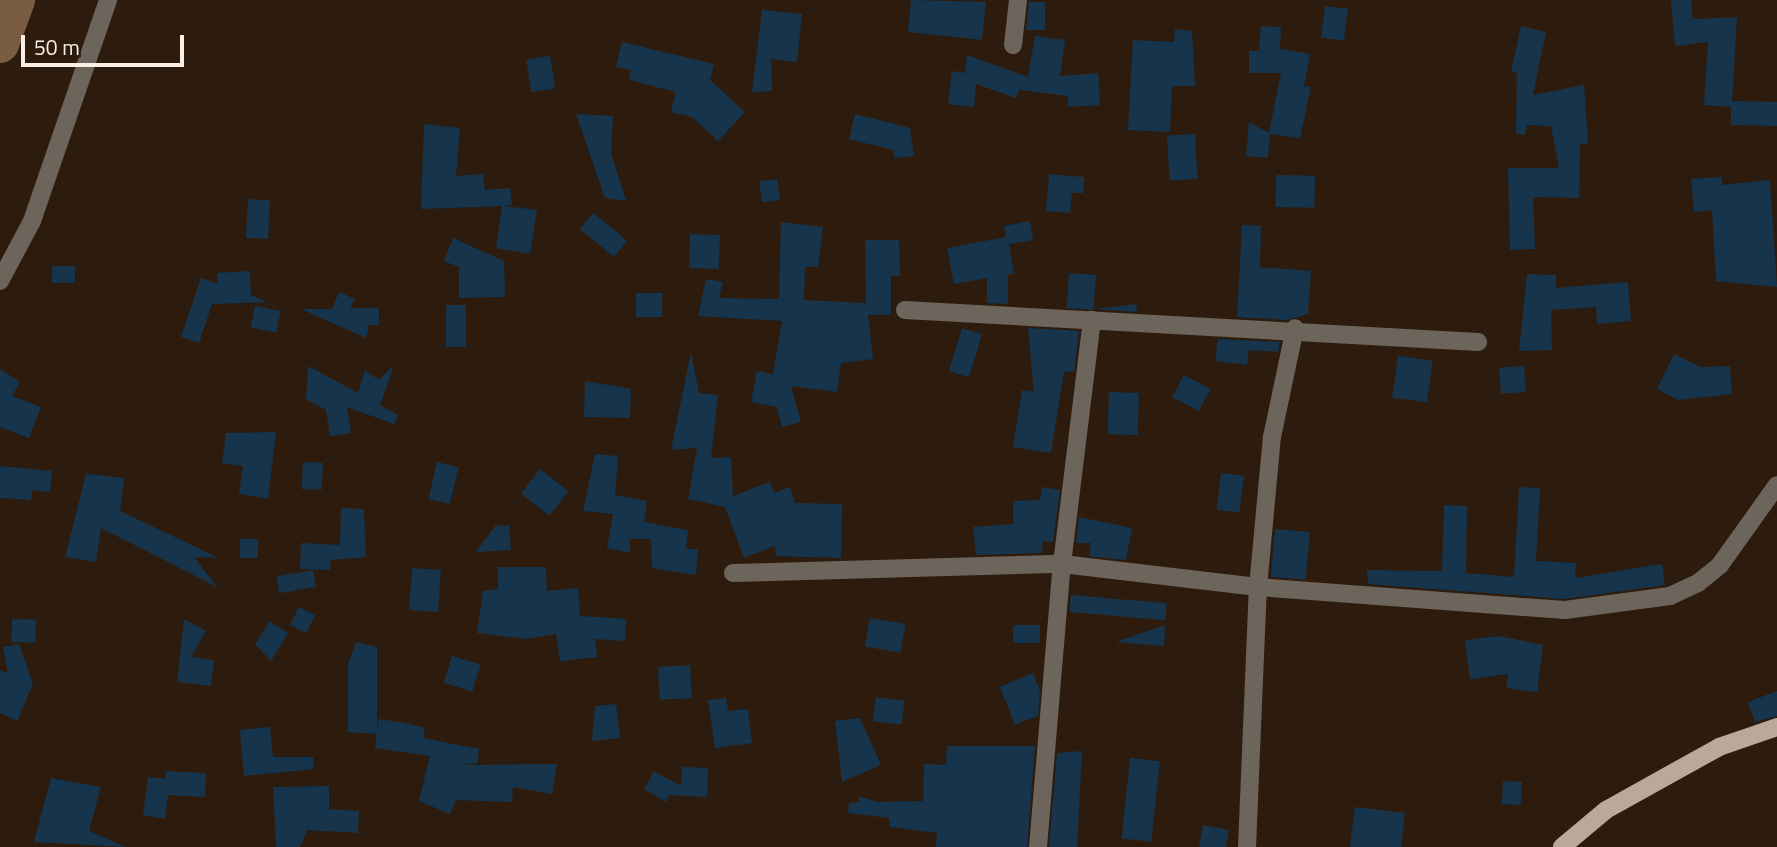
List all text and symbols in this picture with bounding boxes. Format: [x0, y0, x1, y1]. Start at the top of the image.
scale bar [24, 21, 187, 65]
text: 50 m [34, 31, 80, 63]

